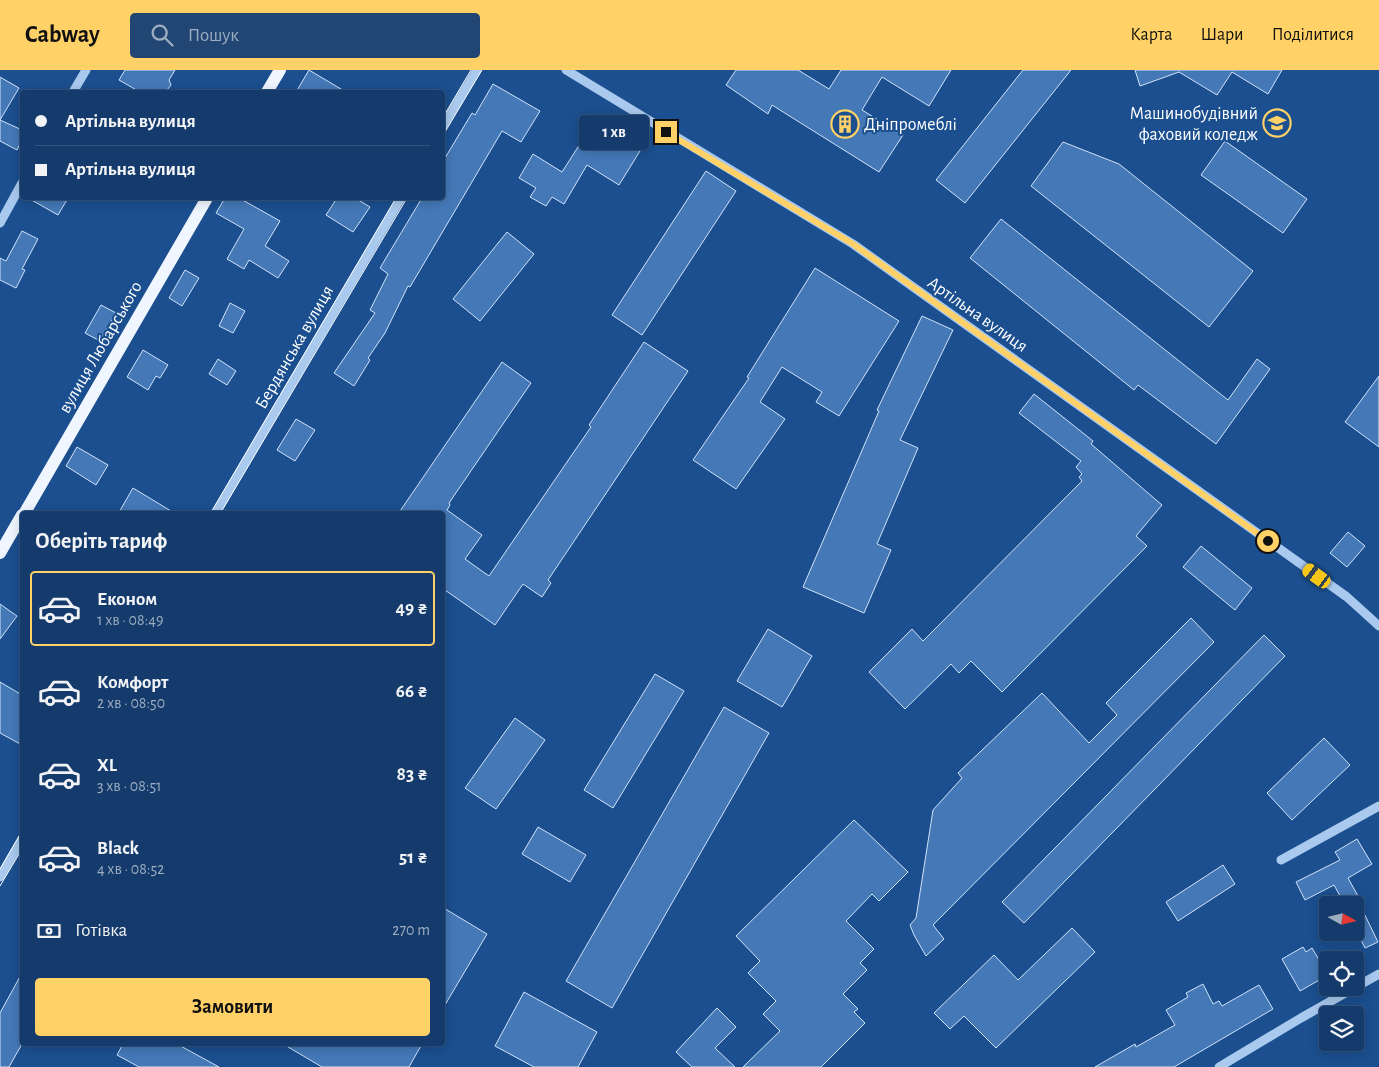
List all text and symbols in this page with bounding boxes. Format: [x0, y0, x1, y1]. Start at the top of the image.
search box [130, 13, 480, 58]
icon: search [148, 21, 176, 49]
text: Cabway [25, 23, 100, 47]
text: Пошук [188, 26, 239, 45]
text: Карта [1130, 26, 1172, 44]
text: Шари [1200, 26, 1244, 44]
text: Поділитися [1272, 26, 1354, 44]
place label: Машинобудівний фаховий коледж [1129, 104, 1258, 144]
school or university icon: Машинобудівний фаховий коледж [1262, 108, 1292, 138]
building icon: Дніпромеблі [830, 109, 860, 139]
text: Артільна вулиця [65, 112, 196, 131]
callout: 1 хв [578, 114, 648, 150]
place label: Дніпромеблі [864, 115, 957, 134]
route end [655, 121, 677, 143]
text: 1 хв [602, 124, 626, 140]
text: Артільна вулиця [65, 160, 196, 179]
street label: Артільна вулиця [924, 274, 1031, 356]
street label: вулиця Любарського [55, 278, 146, 416]
street label: Бердянська вулиця [252, 283, 337, 412]
text: Оберіть тариф [35, 530, 167, 552]
route start [1257, 530, 1279, 552]
car [1300, 561, 1333, 591]
icon: car [37, 586, 82, 631]
text: Економ [97, 590, 157, 609]
text: 49 ₴ [395, 599, 428, 618]
text: 1 хв · 08:49 [97, 612, 164, 628]
icon: car [37, 669, 82, 714]
text: Комфорт [97, 673, 168, 692]
text: 66 ₴ [396, 682, 428, 701]
text: 2 хв · 08:50 [97, 695, 165, 711]
icon: car [37, 752, 82, 797]
text: XL [97, 756, 117, 775]
text: 83 ₴ [397, 765, 428, 784]
text: 3 хв · 08:51 [97, 778, 162, 794]
icon: car [37, 835, 82, 880]
text: Black [97, 839, 139, 858]
text: 51 ₴ [399, 848, 428, 867]
text: 4 хв · 08:52 [97, 861, 164, 877]
north arrow [1319, 896, 1364, 941]
map controls [1319, 896, 1364, 1051]
icon: cash [35, 917, 63, 945]
text: Готівка [75, 921, 127, 940]
text: 270 m [392, 922, 430, 938]
button: locate [1319, 951, 1364, 996]
button: Замовити [35, 978, 430, 1036]
button: layers [1319, 1006, 1364, 1051]

